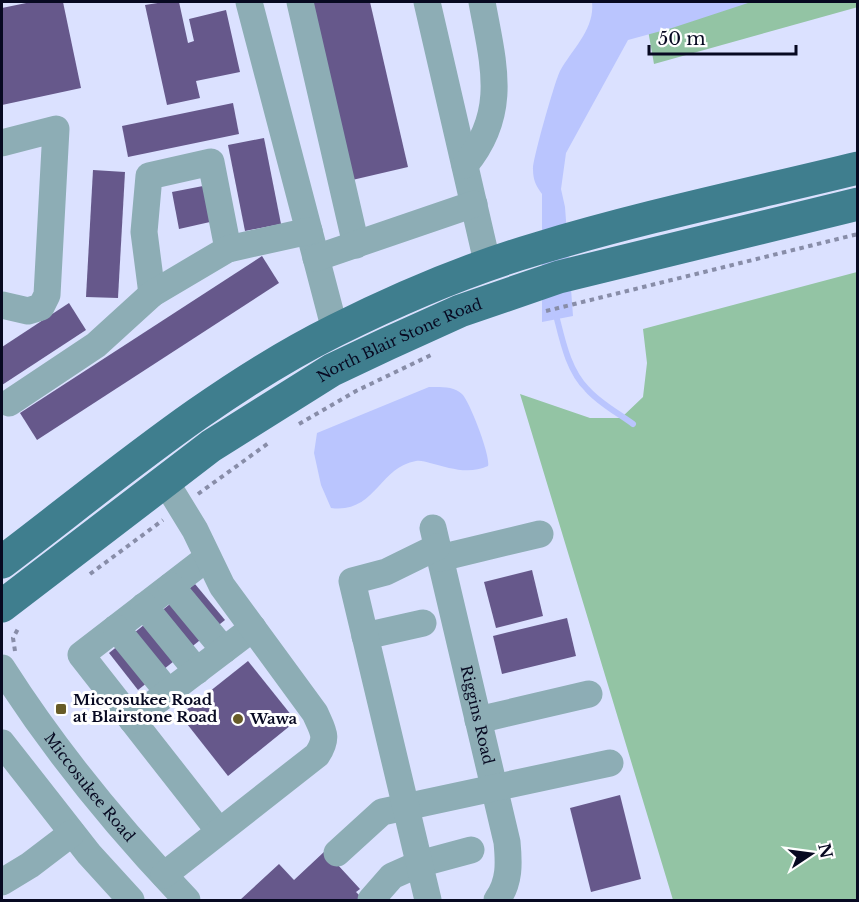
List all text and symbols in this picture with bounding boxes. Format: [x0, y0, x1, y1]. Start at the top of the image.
scale bar [649, 18, 796, 56]
text: 50 m [658, 28, 706, 50]
street label: North Blair Stone Road [313, 294, 484, 386]
street label: Riggins Road [457, 663, 498, 766]
place label: Miccosukee Road at Blairstone Road [73, 690, 218, 726]
marker: Miccosukee Road at Blairstone Road [54, 702, 68, 716]
place label: Wawa [249, 709, 298, 728]
marker: Wawa [231, 712, 245, 726]
street label: Miccosukee Road [40, 729, 139, 845]
north arrow [781, 824, 841, 884]
text: N [814, 841, 837, 860]

